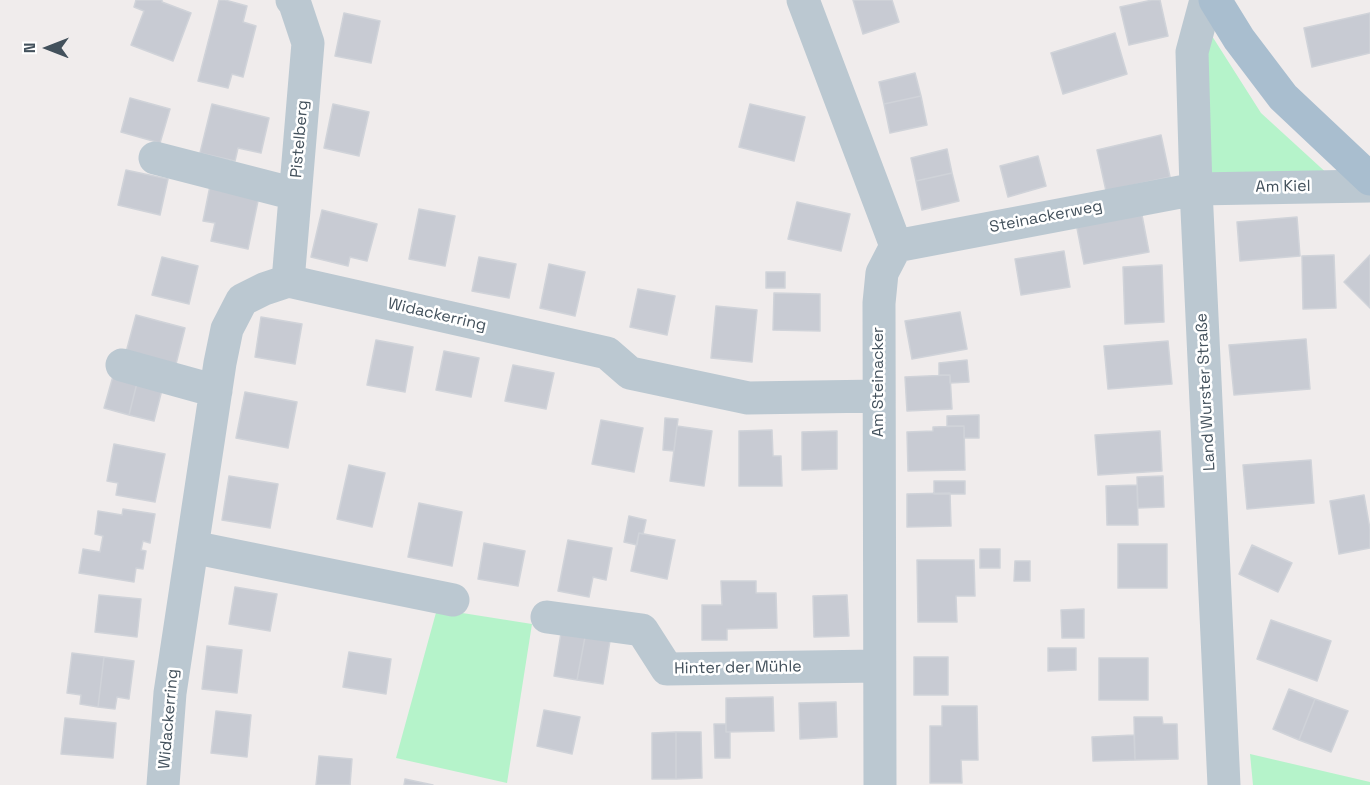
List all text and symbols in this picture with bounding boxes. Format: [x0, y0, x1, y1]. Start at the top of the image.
north arrow [18, 18, 78, 78]
text: N [19, 43, 40, 53]
street label: Pistelberg [287, 99, 313, 179]
street label: Am Kiel [1255, 177, 1311, 197]
street label: Steinackerweg [988, 197, 1104, 237]
street label: Widackerring [386, 294, 488, 336]
street label: Land Wurster Straße [1192, 312, 1220, 472]
street label: Am Steinacker [869, 327, 889, 437]
street label: Hinter der Mühle [674, 657, 802, 679]
street label: Widackerring [155, 668, 183, 770]

